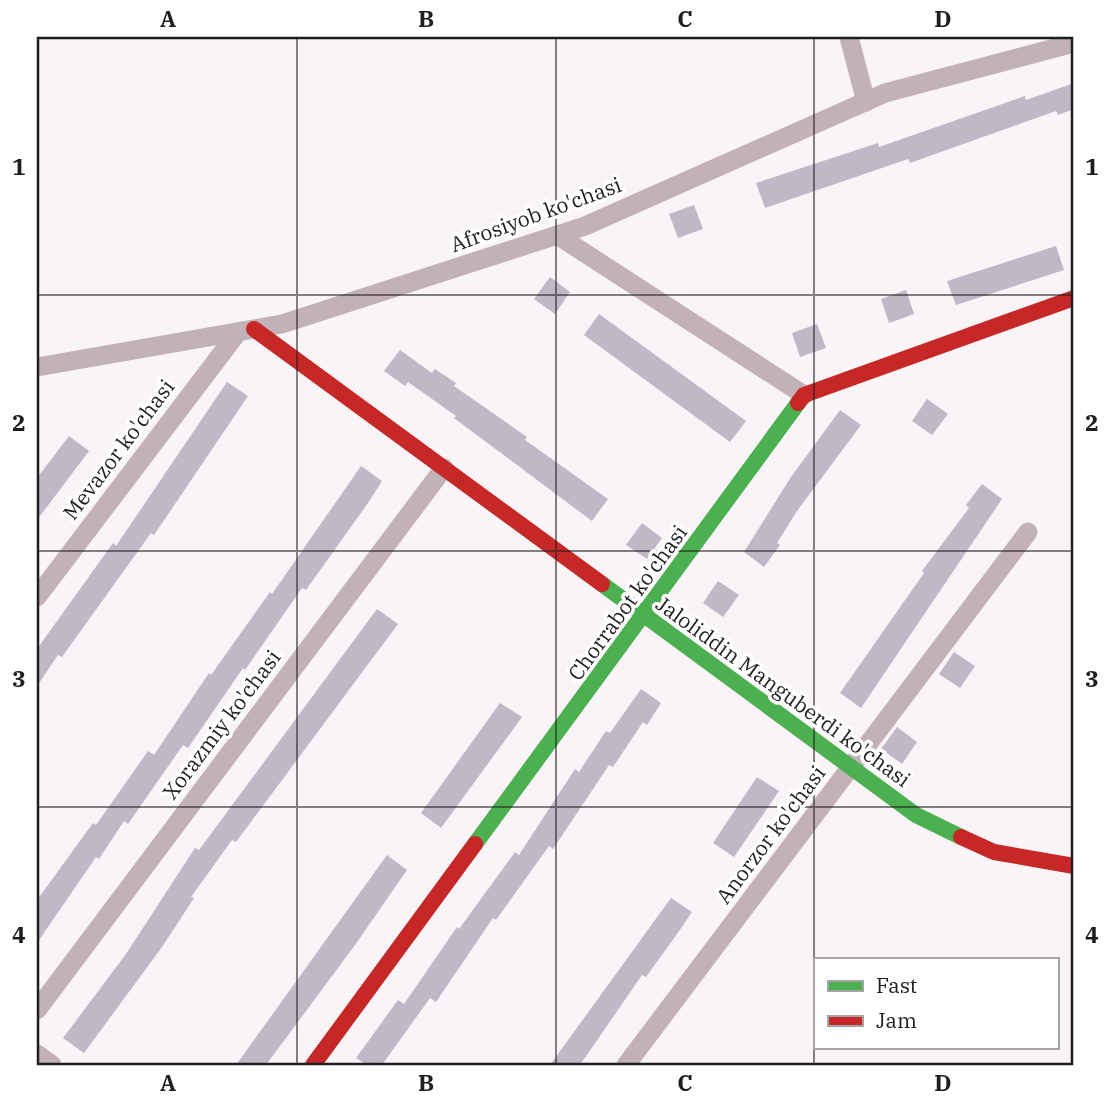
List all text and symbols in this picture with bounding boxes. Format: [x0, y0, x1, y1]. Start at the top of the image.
text: A [160, 3, 176, 33]
text: B [418, 3, 434, 33]
text: C [677, 3, 693, 33]
text: D [934, 3, 952, 33]
text: 1 [12, 151, 26, 181]
text: 1 [1085, 151, 1099, 181]
street label: Afrosiyob ko'chasi [446, 170, 625, 258]
street label: Mevazor ko'chasi [56, 374, 180, 525]
text: 2 [12, 407, 26, 437]
text: 2 [1085, 407, 1099, 437]
street label: Chorrabot ko'chasi [561, 519, 693, 686]
street label: Jaloliddin Manguberdi ko'chasi [651, 589, 916, 793]
street label: Xorazmiy ko'chasi [156, 644, 287, 805]
text: 3 [12, 663, 26, 693]
text: 3 [1085, 663, 1099, 693]
street label: Anorzor ko'chasi [709, 760, 831, 909]
text: 4 [12, 919, 26, 949]
text: 4 [1085, 919, 1099, 949]
legend [814, 958, 1058, 1050]
text: Fast [876, 971, 917, 999]
text: Jam [876, 1006, 917, 1034]
text: A [160, 1067, 176, 1097]
text: B [418, 1067, 434, 1097]
text: C [677, 1067, 693, 1097]
text: D [934, 1067, 952, 1097]

